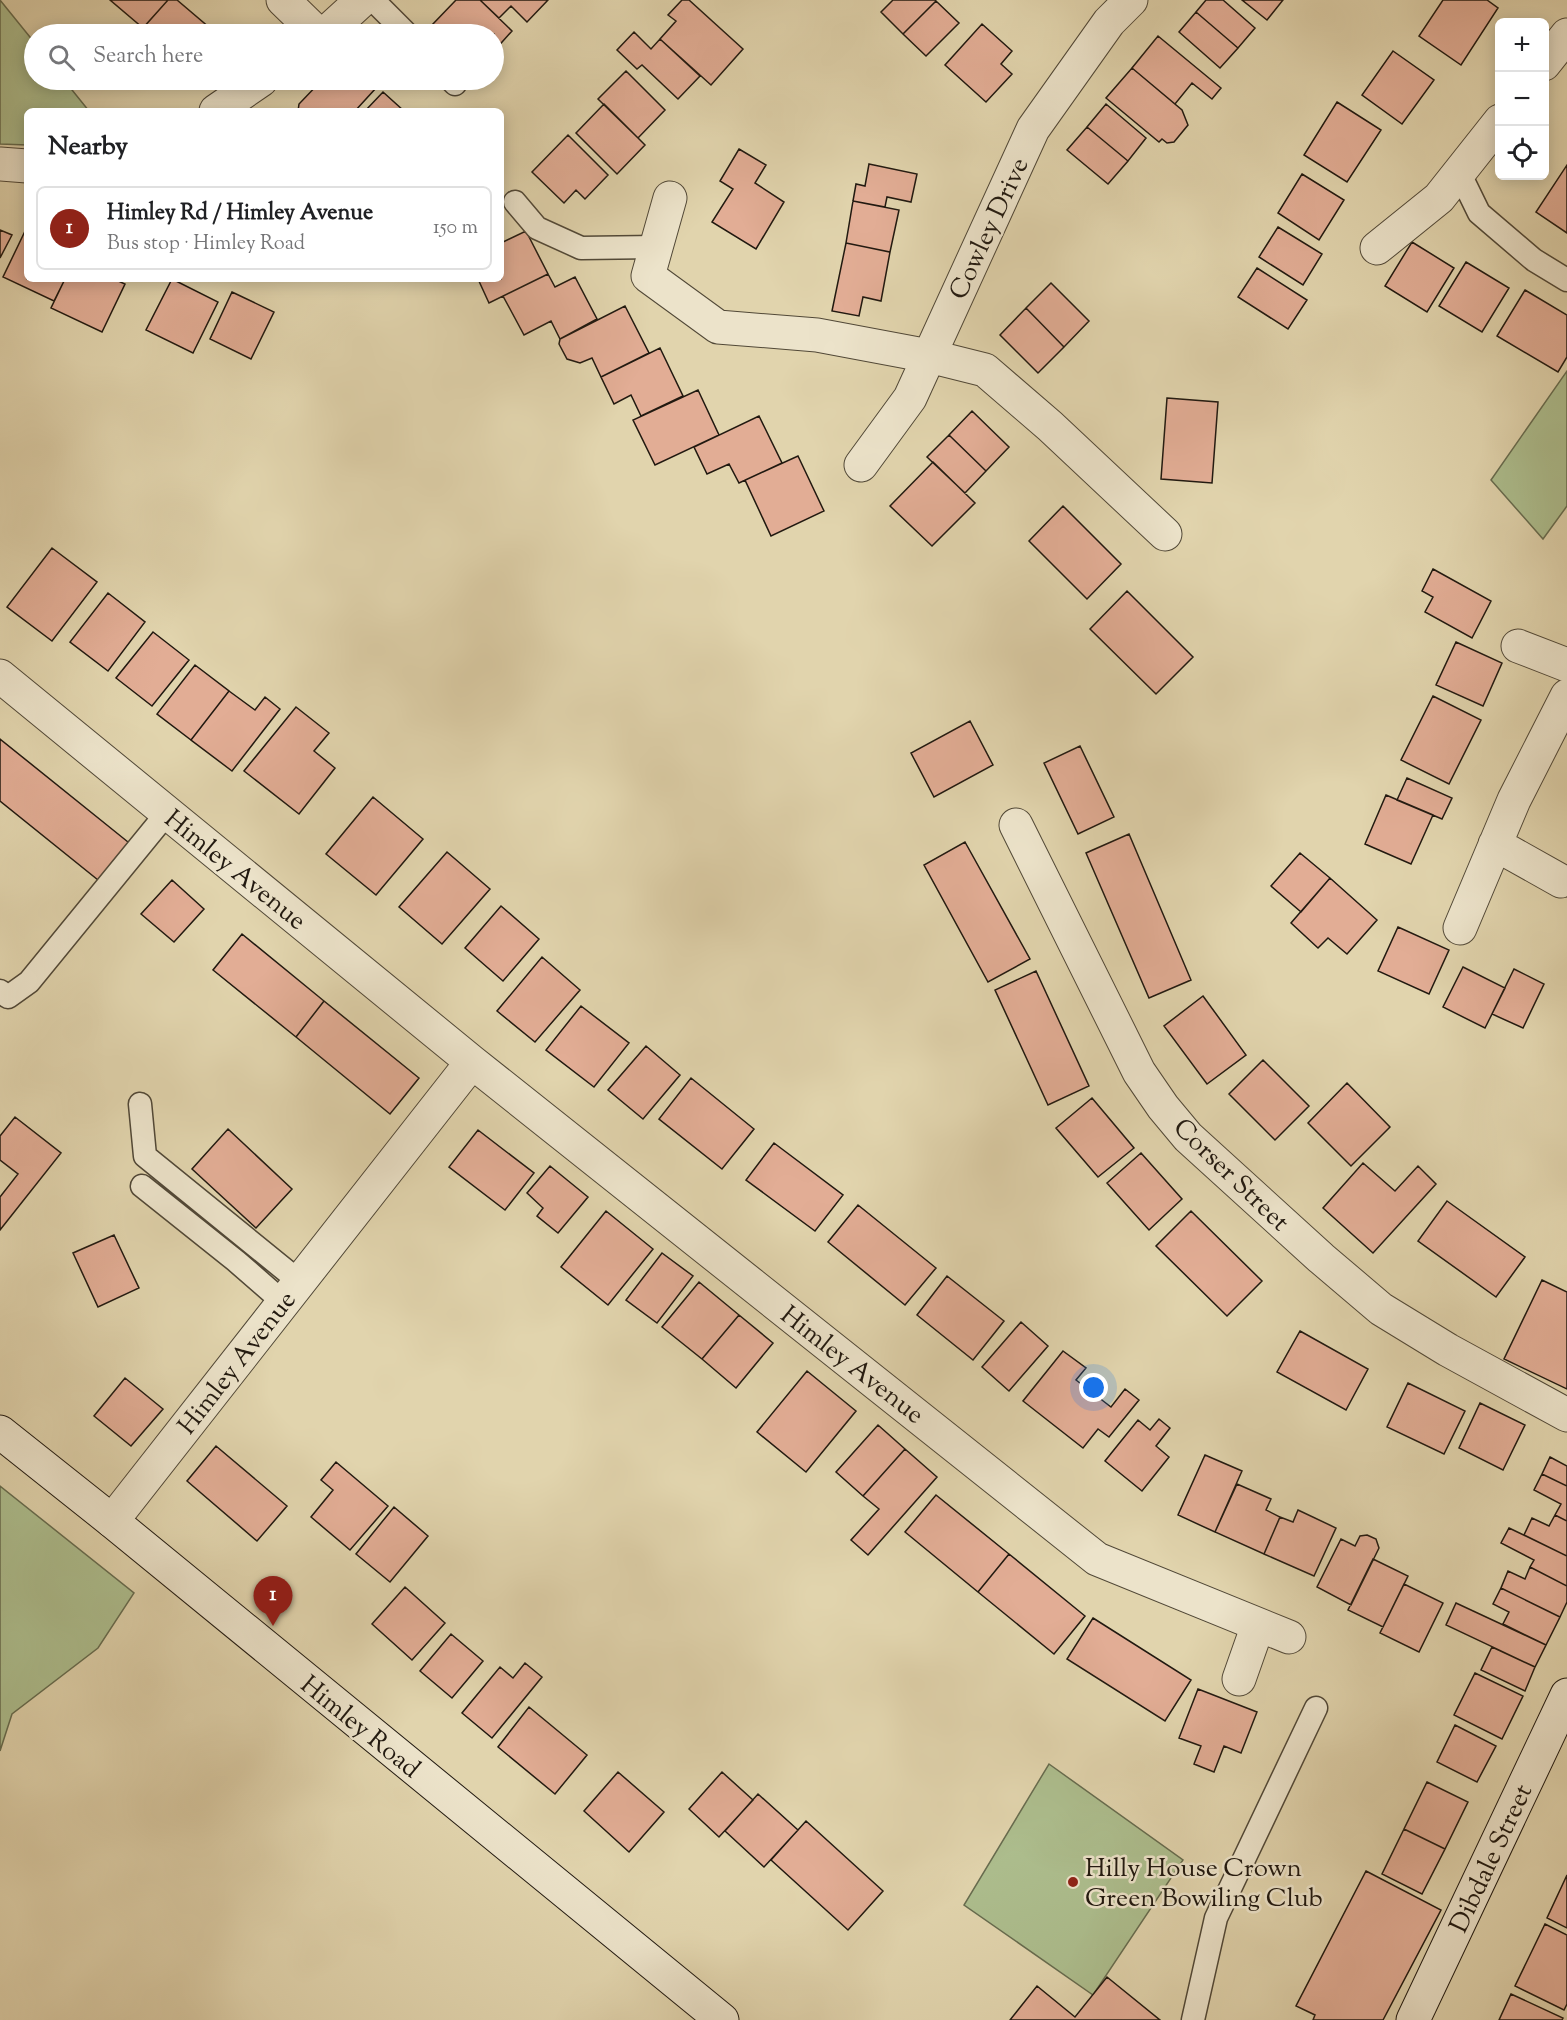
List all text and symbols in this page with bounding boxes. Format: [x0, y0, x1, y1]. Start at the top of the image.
map controls [1495, 18, 1549, 180]
button: + [1495, 18, 1549, 72]
search box [24, 24, 504, 90]
icon: search [45, 41, 78, 74]
text: Search here [93, 41, 203, 73]
button: − [1495, 72, 1549, 126]
button: locate [1495, 126, 1549, 180]
text: Nearby [48, 129, 128, 166]
street label: Cowley Drive [941, 152, 1039, 306]
text: Himley Rd / Himley Avenue [107, 198, 373, 230]
text: 1 [66, 214, 73, 243]
text: 150 m [433, 214, 478, 243]
text: Bus stop · Himley Road [107, 230, 305, 259]
street label: Himley Avenue [155, 802, 313, 940]
street label: Corser Street [1164, 1111, 1297, 1241]
street label: Himley Avenue [170, 1284, 306, 1443]
street label: Himley Avenue [772, 1298, 931, 1434]
your location [1079, 1373, 1108, 1402]
pin: 1 [254, 1576, 292, 1626]
street label: Himley Road [291, 1668, 428, 1788]
street label: Dibdale Street [1442, 1778, 1543, 1940]
place label: Hilly House Crown Green Bowiling Club [1085, 1851, 1323, 1918]
marker: Hilly House Crown Green Bowiling Club [1066, 1875, 1080, 1889]

